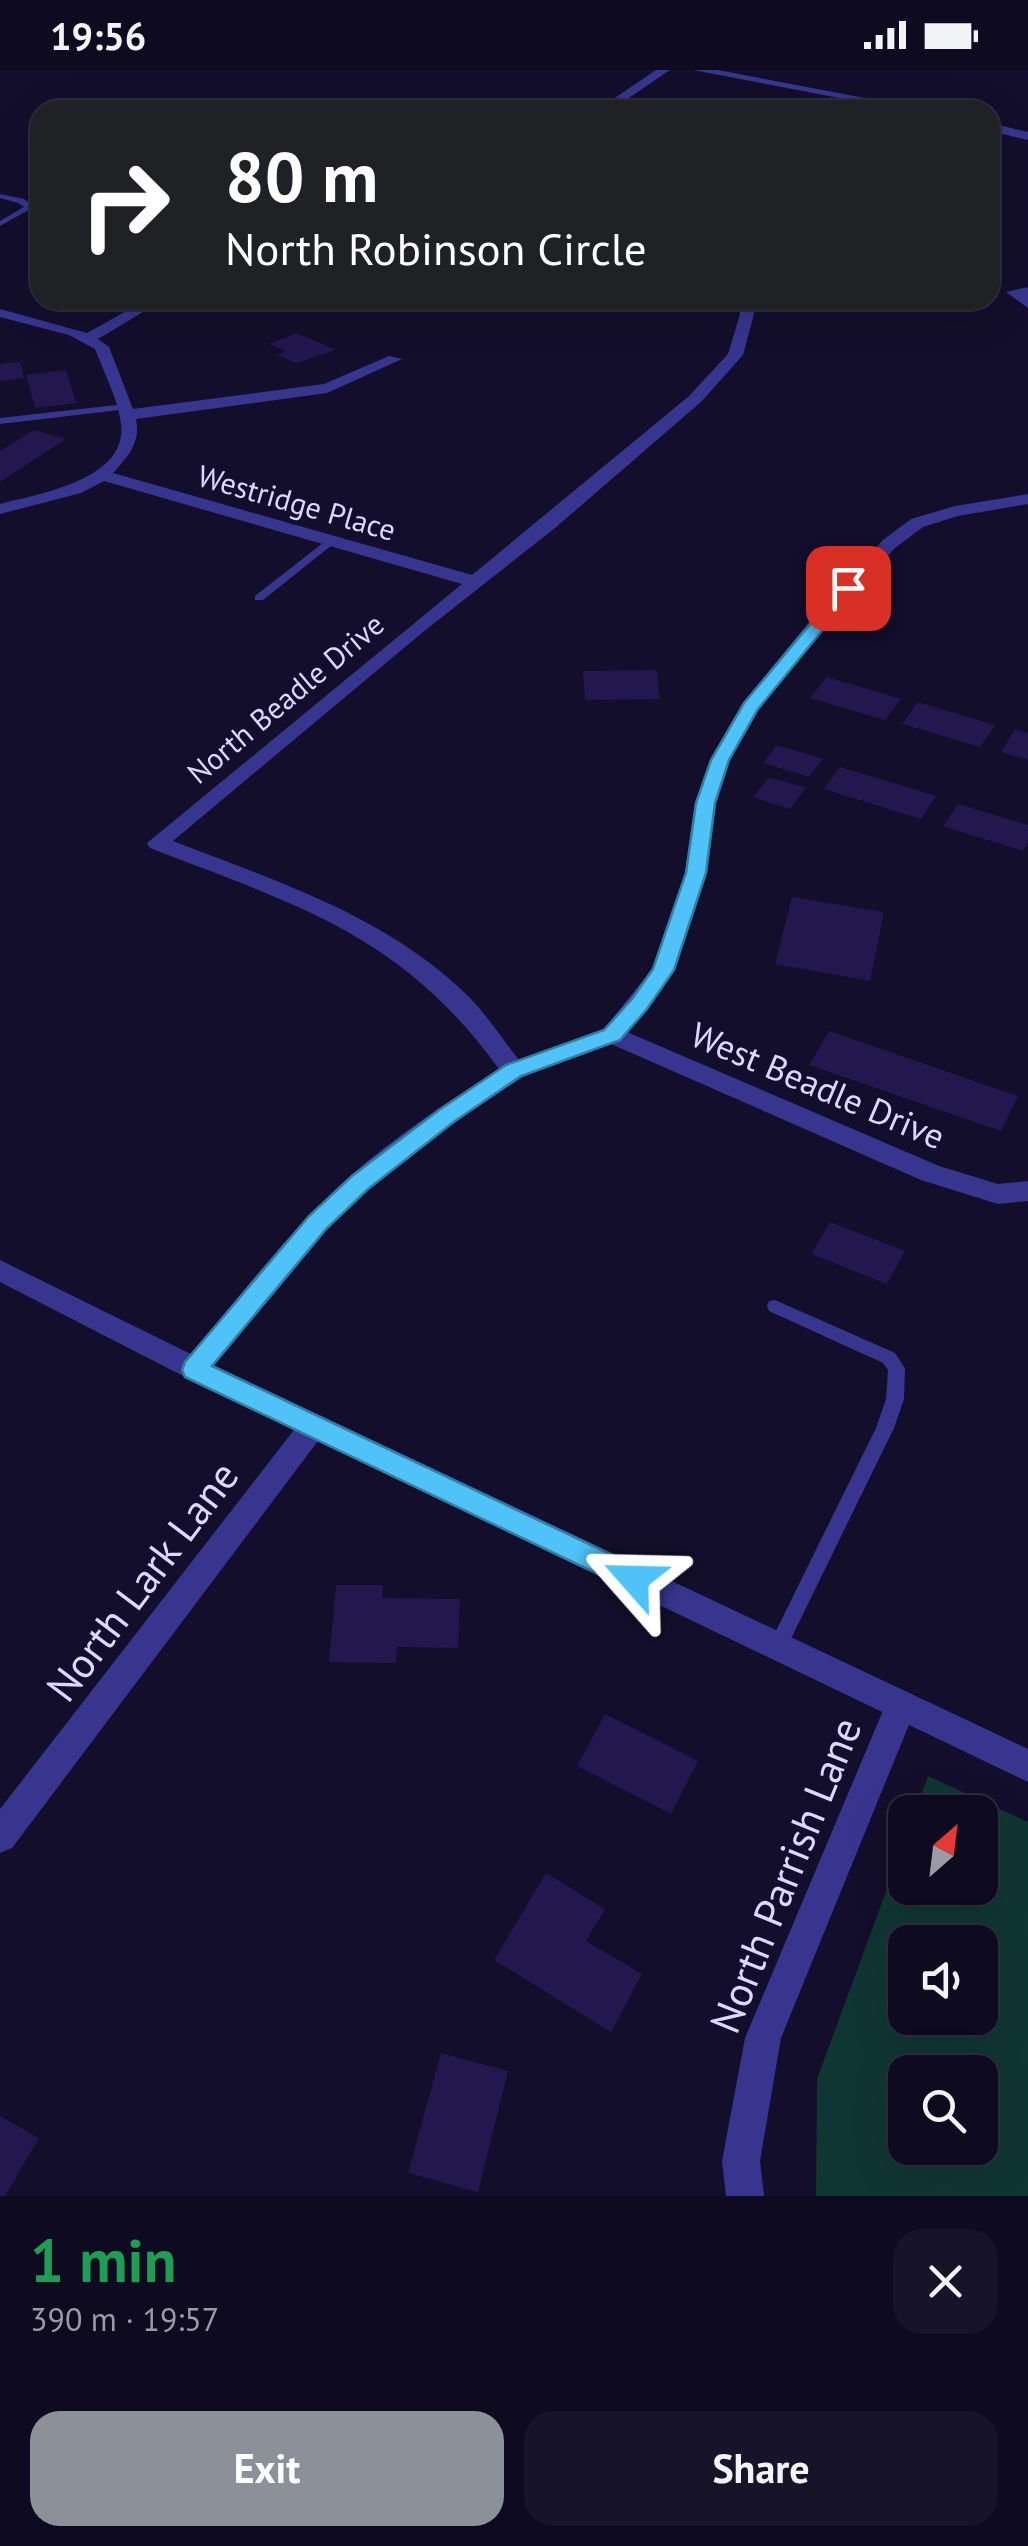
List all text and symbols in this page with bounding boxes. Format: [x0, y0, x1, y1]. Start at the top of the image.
text: 19:56 [50, 11, 146, 60]
text: 80 m [225, 131, 378, 221]
icon: right [60, 140, 190, 270]
text: North Robinson Circle [225, 219, 647, 277]
street label: Westridge Place [194, 455, 400, 549]
pin [806, 546, 891, 631]
icon: arrive [821, 561, 876, 616]
street label: North Beadle Drive [179, 604, 391, 792]
street label: West Beadle Drive [684, 1011, 952, 1159]
street label: North Lark Lane [34, 1450, 250, 1712]
position arrow [582, 1527, 686, 1631]
street label: North Parrish Lane [697, 1709, 873, 2041]
north arrow [888, 1795, 998, 1905]
map controls [888, 1795, 998, 2165]
button: sound [888, 1925, 998, 2035]
button: search [888, 2055, 998, 2165]
text: 1 min [30, 2221, 176, 2299]
button: close [893, 2229, 998, 2334]
text: 390 m · 19:57 [30, 2298, 219, 2340]
button: Exit [30, 2411, 504, 2526]
button: Share [524, 2411, 998, 2526]

